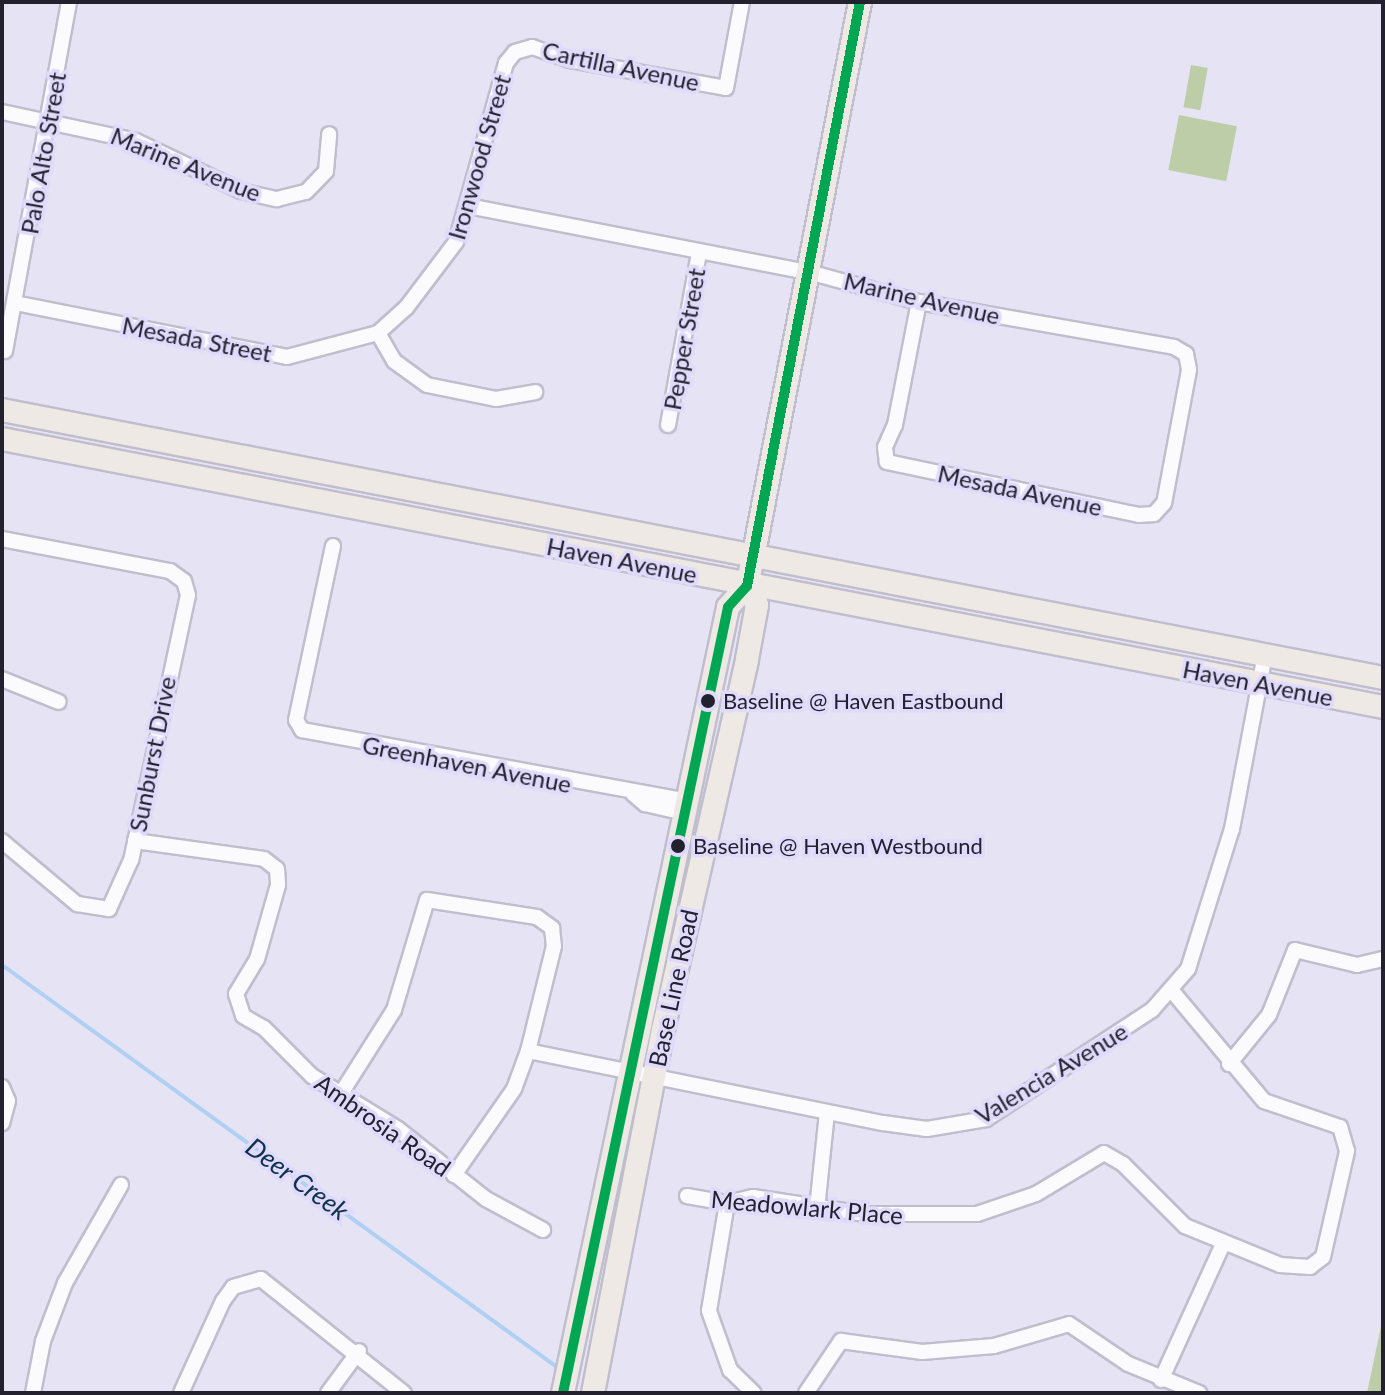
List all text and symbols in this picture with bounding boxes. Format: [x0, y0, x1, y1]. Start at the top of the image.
street label: Cartilla Avenue [540, 35, 702, 97]
street label: Palo Alto Street [15, 69, 71, 237]
street label: Ironwood Street [442, 71, 516, 243]
street label: Marine Avenue [106, 121, 266, 207]
street label: Pepper Street [657, 266, 711, 412]
street label: Marine Avenue [841, 266, 1003, 330]
street label: Mesada Street [120, 310, 274, 368]
street label: Mesada Avenue [935, 458, 1105, 522]
street label: Haven Avenue [544, 531, 700, 589]
street label: Haven Avenue [1180, 654, 1336, 712]
street label: Sunburst Drive [123, 674, 181, 834]
place label: Baseline @ Haven Eastbound [723, 688, 1003, 714]
marker: Baseline @ Haven Eastbound [700, 693, 716, 709]
street label: Greenhaven Avenue [360, 730, 574, 798]
place label: Baseline @ Haven Westbound [693, 833, 983, 859]
marker: Baseline @ Haven Westbound [670, 838, 686, 854]
street label: Base Line Road [642, 907, 704, 1069]
street label: Valencia Avenue [969, 1016, 1133, 1130]
street label: Ambrosia Road [310, 1068, 456, 1182]
water label: Deer Creek [239, 1131, 355, 1227]
street label: Meadowlark Place [710, 1184, 904, 1230]

